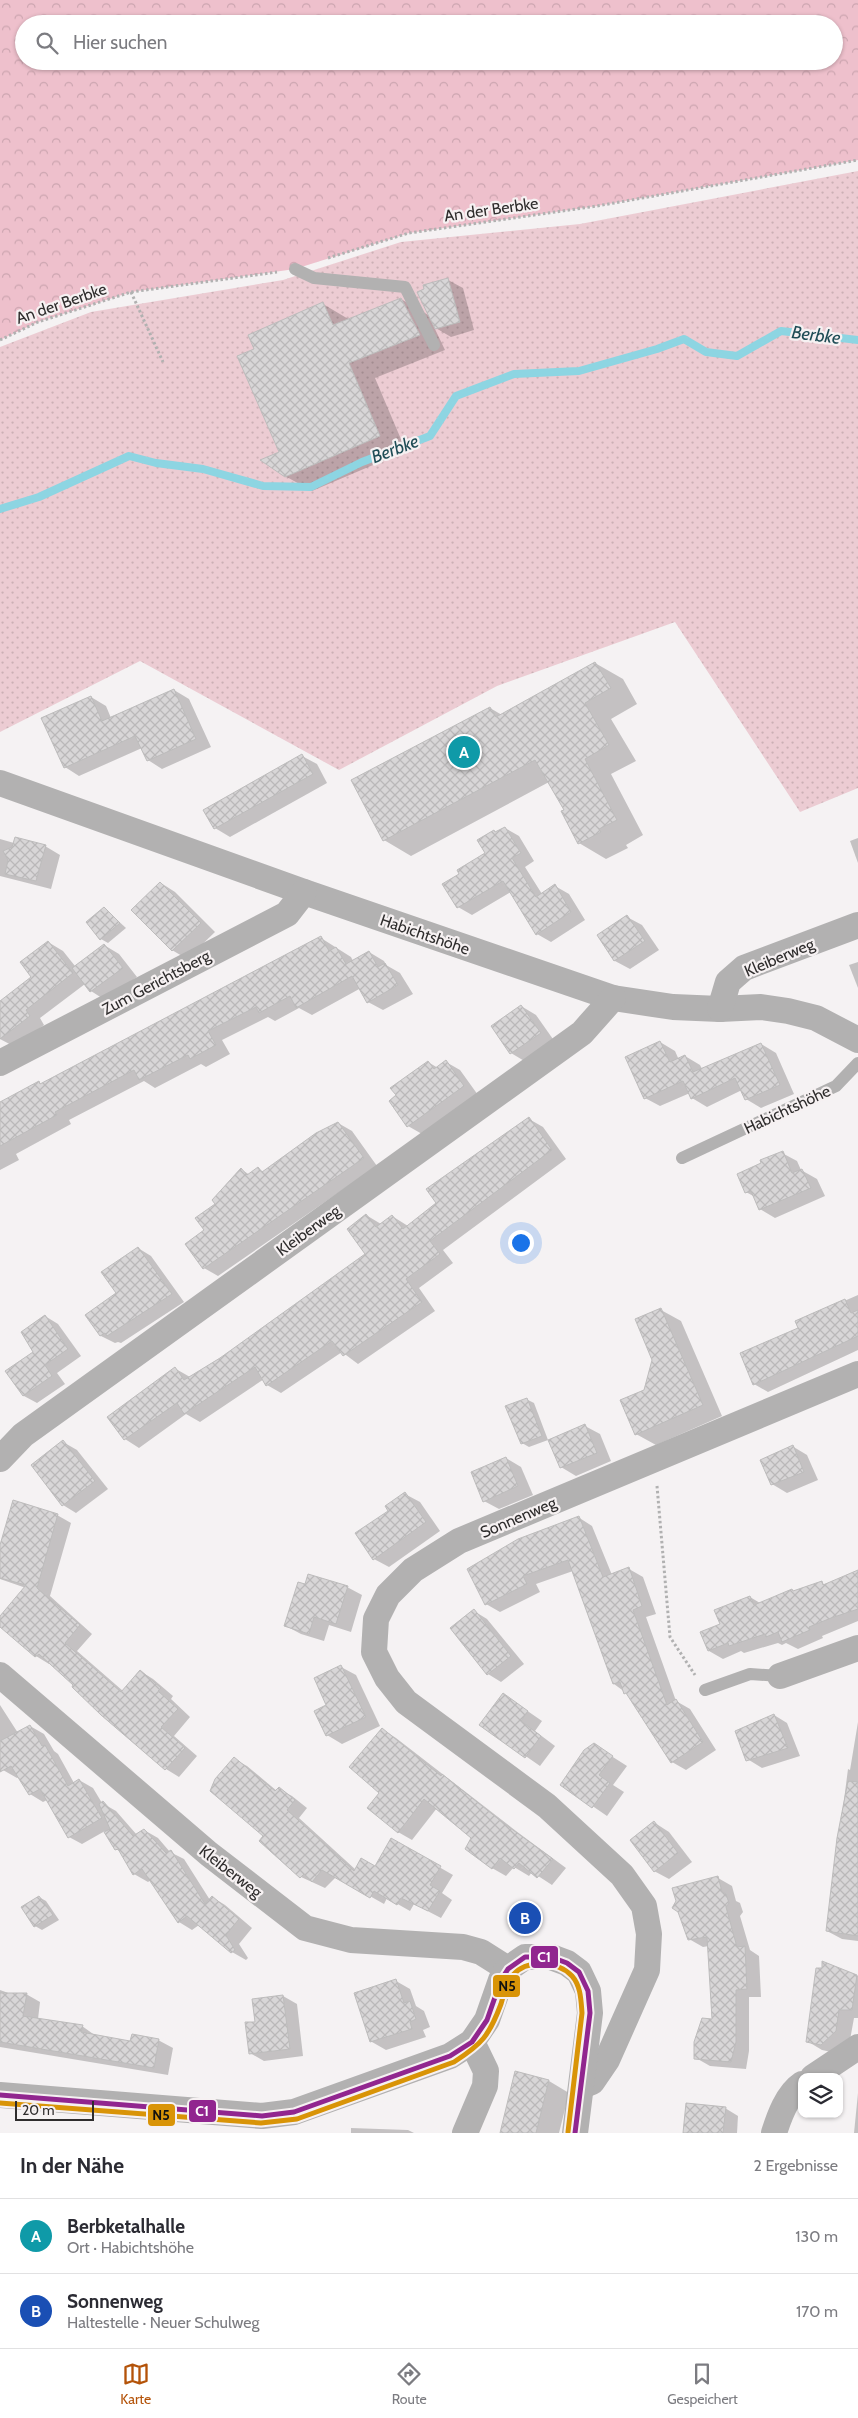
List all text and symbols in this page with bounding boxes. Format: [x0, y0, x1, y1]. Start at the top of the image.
search box [15, 15, 843, 70]
icon: search [33, 29, 61, 57]
text: Hier suchen [73, 31, 167, 54]
street label: An der Berbke [443, 193, 539, 226]
street label: An der Berbke [13, 279, 109, 328]
water label: Berbke [790, 321, 842, 349]
water label: Berbke [368, 430, 422, 468]
pin: A [448, 733, 480, 771]
street label: Habichtshöhe [378, 910, 472, 959]
street label: Kleiberweg [741, 934, 818, 981]
street label: Zum Gerichtsberg [99, 946, 214, 1019]
street label: Habichtshöhe [741, 1081, 833, 1138]
street label: Kleiberweg [273, 1200, 345, 1260]
your location [508, 1230, 534, 1256]
street label: Sonnenweg [477, 1493, 560, 1542]
street label: Kleiberweg [196, 1841, 267, 1902]
pin: B [509, 1899, 541, 1937]
line badge: C1 [530, 1945, 559, 1969]
text: C1 [537, 1948, 551, 1966]
line badge: N5 [492, 1974, 521, 1998]
text: N5 [498, 1977, 516, 1995]
map controls [798, 2073, 843, 2118]
button: layers [798, 2073, 843, 2118]
scale bar [15, 2098, 94, 2121]
line badge: C1 [188, 2099, 217, 2123]
text: 20 m [22, 2101, 55, 2119]
text: C1 [195, 2102, 209, 2120]
line badge: N5 [147, 2103, 176, 2127]
text: N5 [152, 2106, 170, 2124]
text: In der Nähe [20, 2153, 124, 2178]
text: 2 Ergebnisse [754, 2156, 838, 2175]
text: Berbketalhalle [67, 2215, 185, 2238]
text: A [31, 2227, 41, 2246]
text: 130 m [795, 2227, 838, 2246]
text: Ort · Habichtshöhe [67, 2238, 194, 2257]
text: Sonnenweg [67, 2290, 163, 2313]
text: B [31, 2302, 41, 2321]
text: 170 m [796, 2302, 838, 2321]
text: Haltestelle · Neuer Schulweg [67, 2313, 259, 2332]
tab: Karte [120, 2360, 151, 2408]
tab: Route [392, 2360, 427, 2408]
tab: Gespeichert [667, 2360, 738, 2408]

